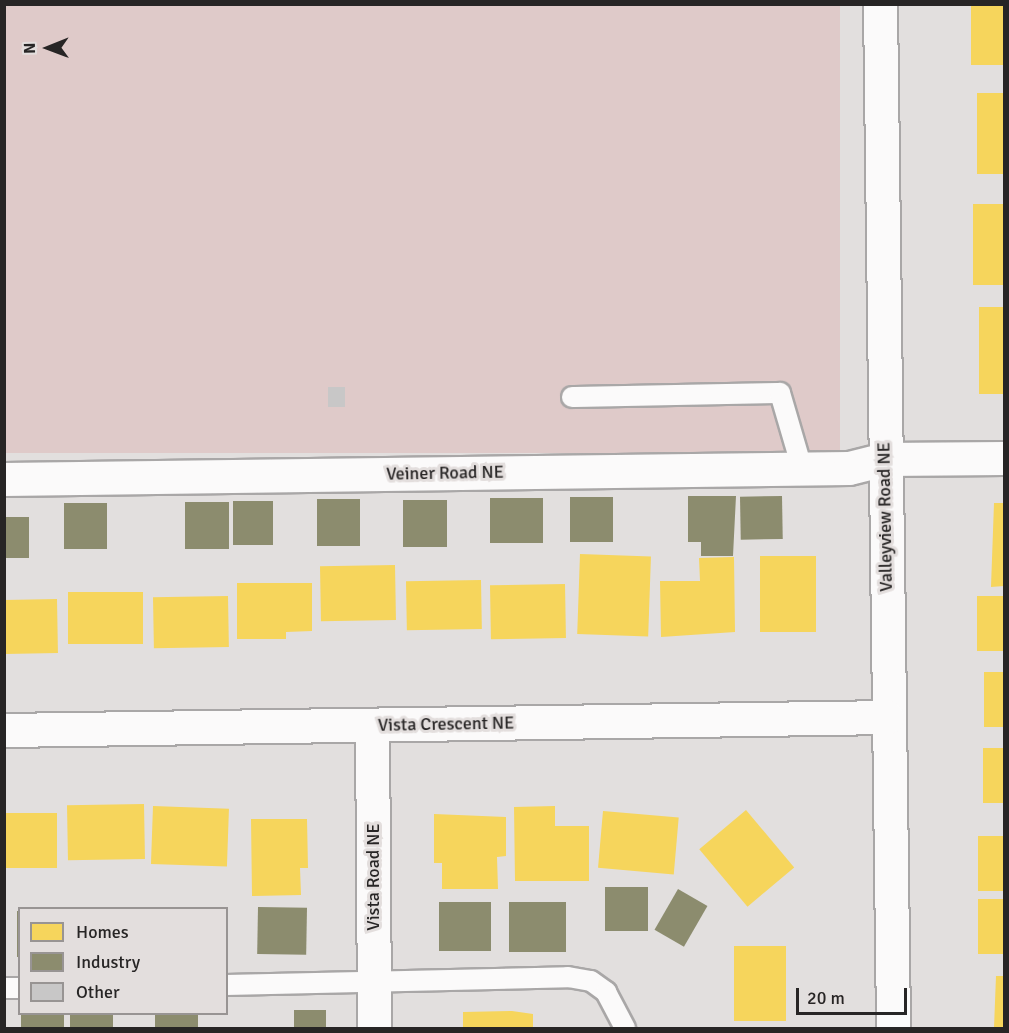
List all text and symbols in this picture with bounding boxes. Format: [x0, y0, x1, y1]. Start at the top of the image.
north arrow [18, 18, 78, 78]
text: N [20, 43, 40, 54]
street label: Valleyview Road NE [873, 442, 897, 592]
street label: Veiner Road NE [386, 461, 504, 485]
street label: Vista Crescent NE [378, 712, 514, 736]
street label: Vista Road NE [362, 823, 384, 931]
legend [18, 907, 228, 1015]
text: Homes [76, 921, 129, 943]
text: Industry [76, 951, 140, 973]
scale bar [799, 976, 910, 1014]
text: Other [76, 981, 120, 1003]
text: 20 m [807, 987, 845, 1009]

